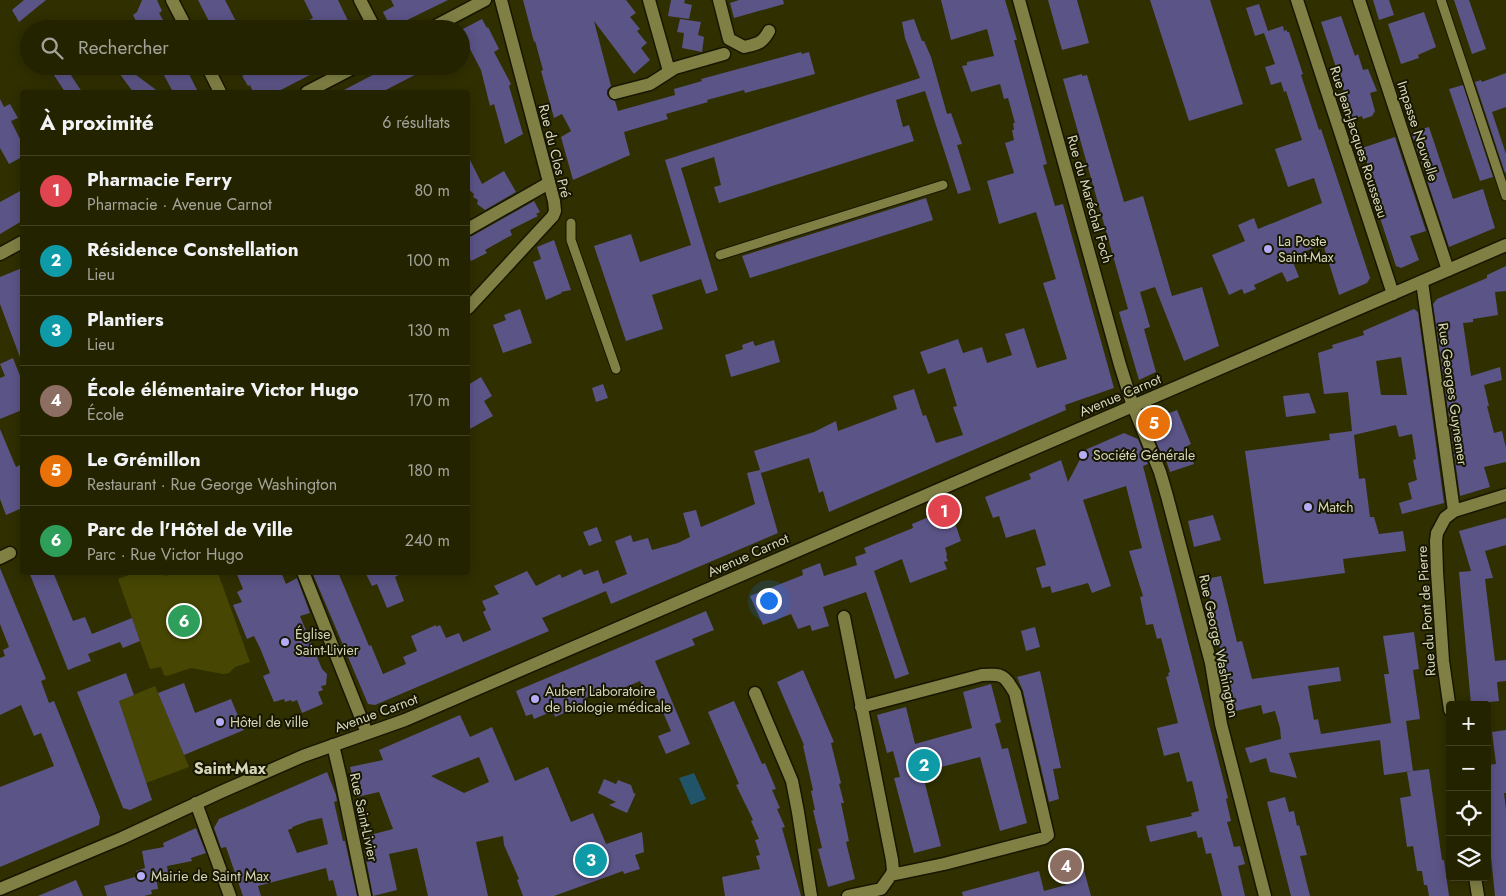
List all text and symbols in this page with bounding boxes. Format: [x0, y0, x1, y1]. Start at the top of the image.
search box [20, 20, 470, 75]
icon: search [38, 34, 66, 62]
text: Rechercher [78, 34, 169, 61]
street label: Rue Jean-Jacques Rousseau [1325, 63, 1393, 221]
street label: Impasse Nouvelle [1392, 78, 1444, 184]
street label: Rue du Clos Pré [534, 102, 576, 200]
text: À proximité [40, 108, 154, 138]
text: 6 résultats [382, 111, 450, 134]
street label: Rue du Maréchal Foch [1062, 133, 1118, 265]
text: Pharmacie Ferry [87, 166, 232, 193]
text: 1 [52, 179, 60, 202]
text: 80 m [414, 179, 450, 202]
text: Pharmacie · Avenue Carnot [87, 193, 272, 216]
place label: La Poste Saint-Max [1278, 231, 1334, 267]
text: Résidence Constellation [87, 236, 299, 263]
marker: La Poste Saint-Max [1262, 243, 1274, 255]
text: 2 [51, 249, 61, 272]
text: 100 m [406, 249, 450, 272]
text: Lieu [87, 263, 115, 286]
text: Plantiers [87, 306, 164, 333]
text: 3 [51, 319, 61, 342]
text: 130 m [407, 319, 450, 342]
street label: Rue Georges Guynemer [1433, 321, 1473, 467]
text: Lieu [87, 333, 115, 356]
street label: Avenue Carnot [1076, 368, 1165, 421]
text: École élémentaire Victor Hugo [87, 376, 359, 403]
text: 4 [50, 389, 62, 412]
text: 170 m [408, 389, 450, 412]
text: École [87, 403, 124, 426]
pin: 5 [1138, 404, 1170, 442]
place label: Société Générale [1093, 445, 1195, 465]
text: Le Grémillon [87, 446, 201, 473]
marker: Société Générale [1077, 449, 1089, 461]
text: 5 [51, 459, 61, 482]
text: 180 m [407, 459, 450, 482]
text: Restaurant · Rue George Washington [87, 473, 337, 496]
pin: 1 [928, 492, 960, 530]
place label: Match [1318, 497, 1353, 517]
marker: Match [1302, 501, 1314, 513]
text: Parc de l'Hôtel de Ville [87, 516, 293, 543]
street label: Avenue Carnot [704, 528, 793, 582]
text: 6 [51, 529, 61, 552]
text: 240 m [405, 529, 450, 552]
text: Parc · Rue Victor Hugo [87, 543, 244, 566]
street label: Rue du Pont de Pierre [1411, 545, 1441, 677]
street label: Rue George Washington [1194, 573, 1244, 719]
your location [756, 588, 782, 614]
pin: 6 [168, 602, 200, 640]
place label: Église Saint-Livier [295, 624, 359, 660]
marker: Église Saint-Livier [279, 636, 291, 648]
place label: Aubert Laboratoire de biologie médicale [545, 681, 671, 717]
street label: Avenue Carnot [332, 688, 421, 737]
marker: Aubert Laboratoire de biologie médicale [529, 693, 541, 705]
map controls [1446, 701, 1491, 881]
button: + [1446, 701, 1491, 746]
place label: Hôtel de ville [230, 712, 308, 732]
marker: Hôtel de ville [214, 716, 226, 728]
pin: 2 [908, 746, 940, 784]
button: − [1446, 746, 1491, 791]
district label: Saint-Max [194, 757, 267, 780]
street label: Rue Saint-Livier [345, 771, 383, 863]
button: locate [1446, 791, 1491, 836]
button: layers [1446, 836, 1491, 881]
pin: 3 [575, 841, 607, 879]
pin: 4 [1050, 847, 1082, 885]
place label: Mairie de Saint Max [151, 866, 269, 886]
marker: Mairie de Saint Max [135, 870, 147, 882]

